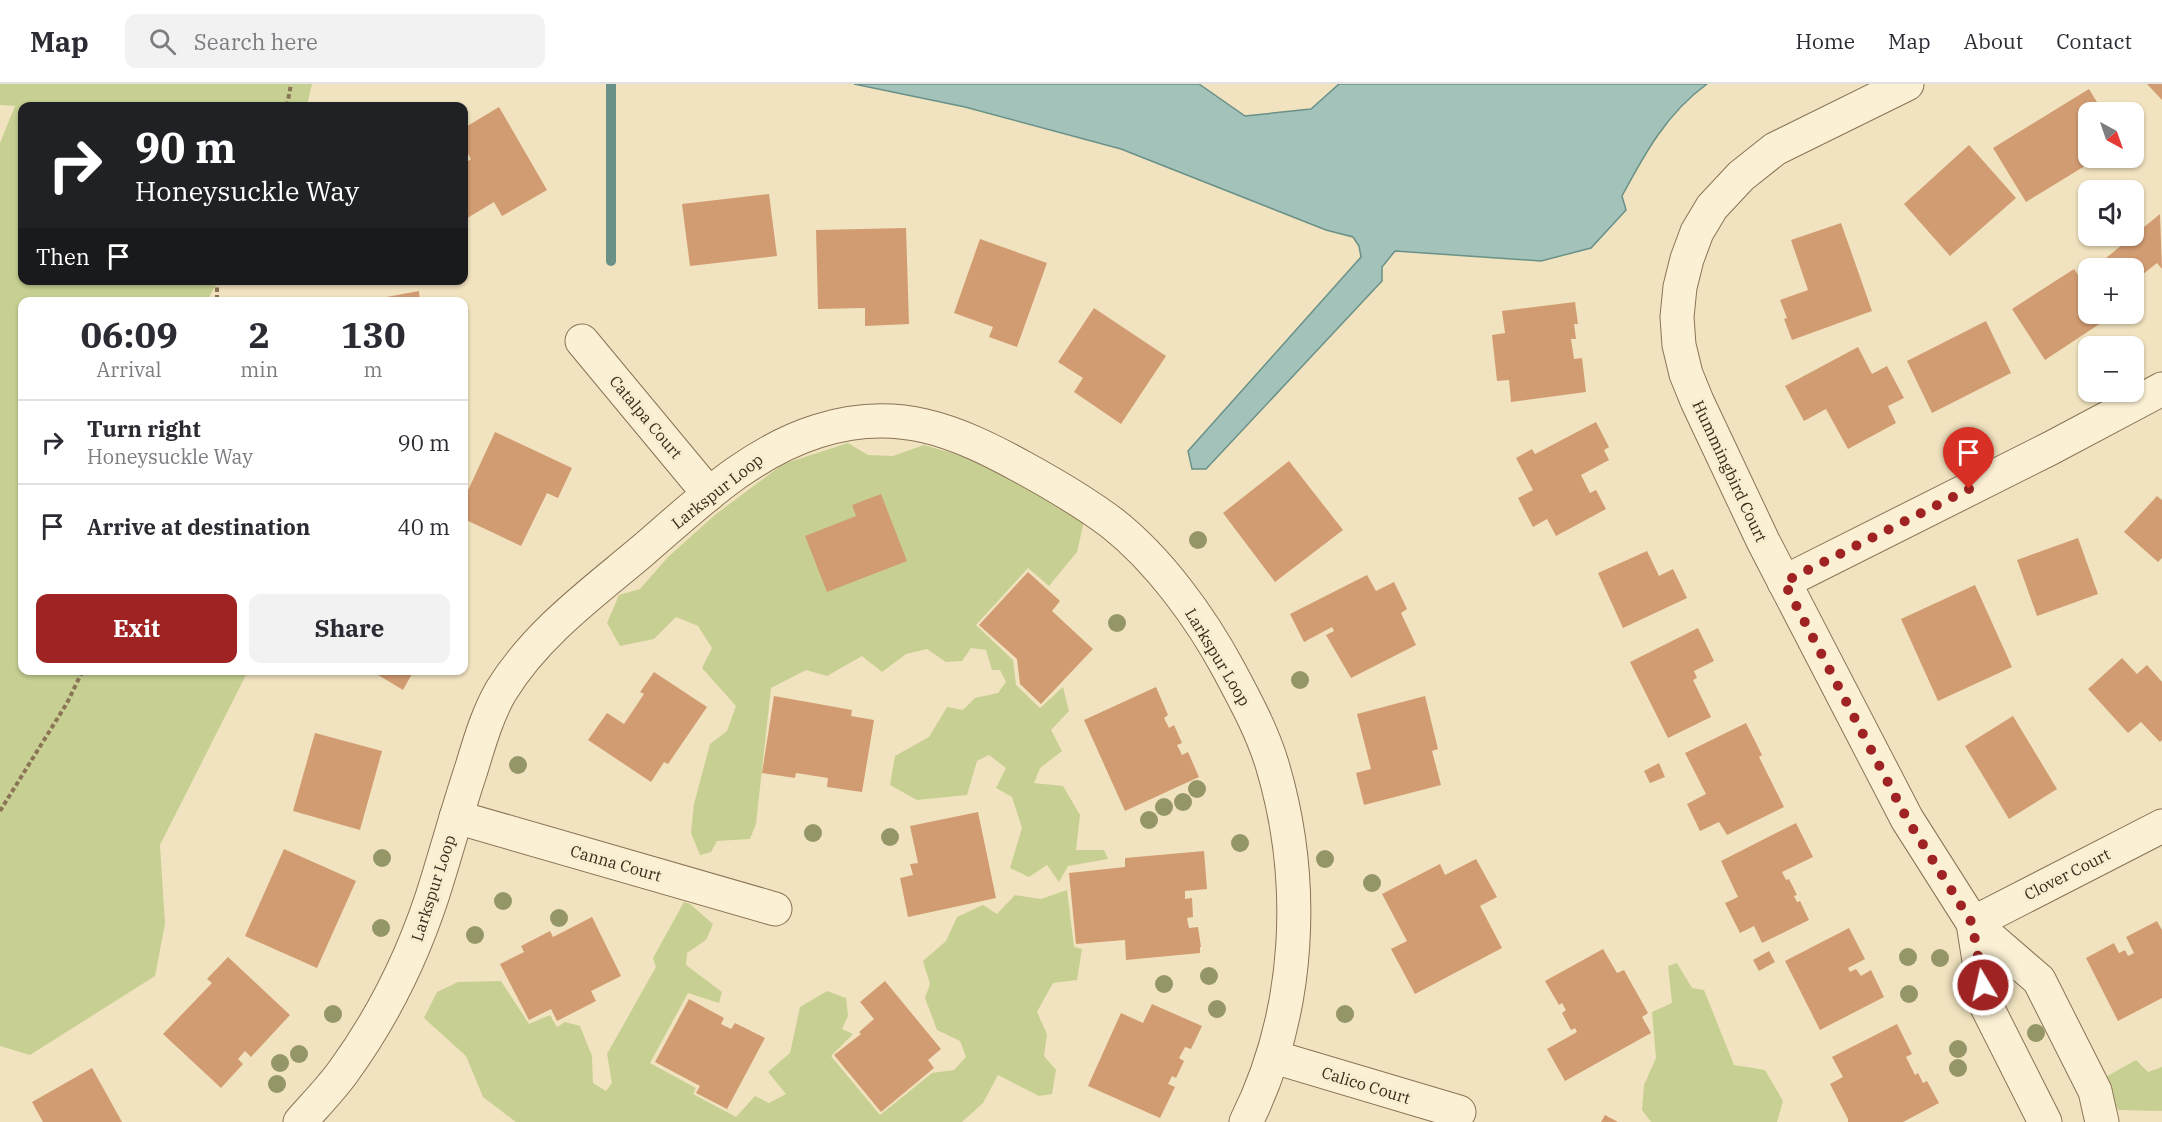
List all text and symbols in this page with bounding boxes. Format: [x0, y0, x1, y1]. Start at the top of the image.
search box [125, 14, 545, 68]
text: Map [30, 23, 89, 60]
icon: search [146, 25, 179, 58]
text: Search here [194, 27, 318, 56]
text: Home [1795, 27, 1855, 55]
text: Map [1888, 27, 1931, 55]
text: About [1964, 27, 2023, 55]
text: Contact [2056, 27, 2132, 55]
north arrow [2078, 102, 2144, 168]
map controls [2078, 102, 2144, 402]
text: 90 m [135, 120, 236, 175]
icon: right [36, 126, 114, 204]
text: Honeysuckle Way [135, 173, 359, 208]
button: sound [2078, 180, 2144, 246]
icon: arrive [102, 240, 135, 273]
text: Then [36, 242, 90, 271]
button: + [2078, 258, 2144, 324]
text: 06:09 [80, 311, 178, 358]
text: 2 [248, 311, 270, 358]
text: 130 [341, 311, 406, 358]
button: − [2078, 336, 2144, 402]
text: Arrival [97, 356, 162, 383]
text: min [240, 356, 278, 383]
text: m [364, 356, 383, 383]
street label: Catalpa Court [605, 371, 687, 463]
street label: Hummingbird Court [1688, 397, 1772, 545]
text: Turn right [87, 414, 201, 443]
icon: right [36, 426, 69, 459]
pin [1943, 427, 1994, 489]
text: 90 m [398, 428, 450, 457]
icon: arrive [1952, 436, 1985, 469]
text: Honeysuckle Way [87, 443, 253, 470]
street label: Larkspur Loop [667, 449, 767, 533]
icon: arrive [36, 510, 69, 543]
text: Arrive at destination [87, 512, 310, 541]
text: 40 m [398, 512, 450, 541]
button: Exit [36, 594, 237, 663]
button: Share [249, 594, 450, 663]
street label: Larkspur Loop [1181, 604, 1255, 710]
street label: Larkspur Loop [406, 832, 460, 944]
street label: Canna Court [568, 840, 664, 886]
street label: Clover Court [2021, 844, 2114, 904]
position arrow [1951, 953, 2015, 1017]
street label: Calico Court [1319, 1062, 1413, 1108]

